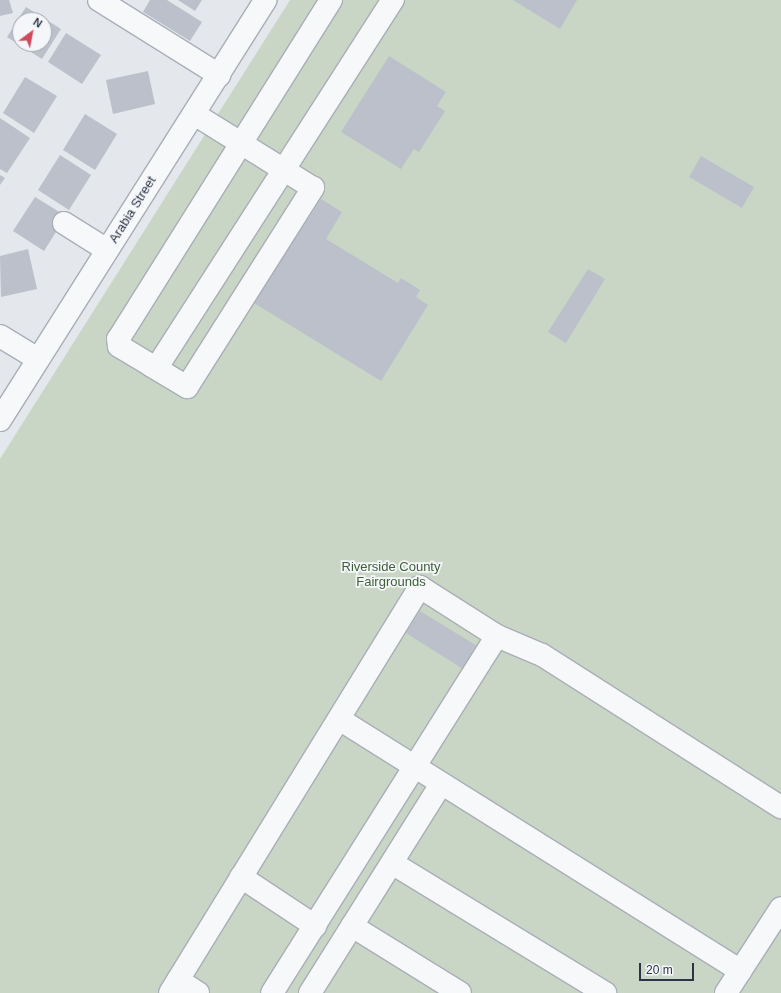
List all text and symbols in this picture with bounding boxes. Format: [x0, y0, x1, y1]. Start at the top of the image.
north arrow [12, 12, 52, 52]
text: N [31, 15, 44, 30]
street label: Arabia Street [106, 174, 160, 246]
park label: Riverside County Fairgrounds [342, 560, 440, 591]
scale bar [641, 955, 696, 981]
text: 20 m [646, 963, 673, 977]

